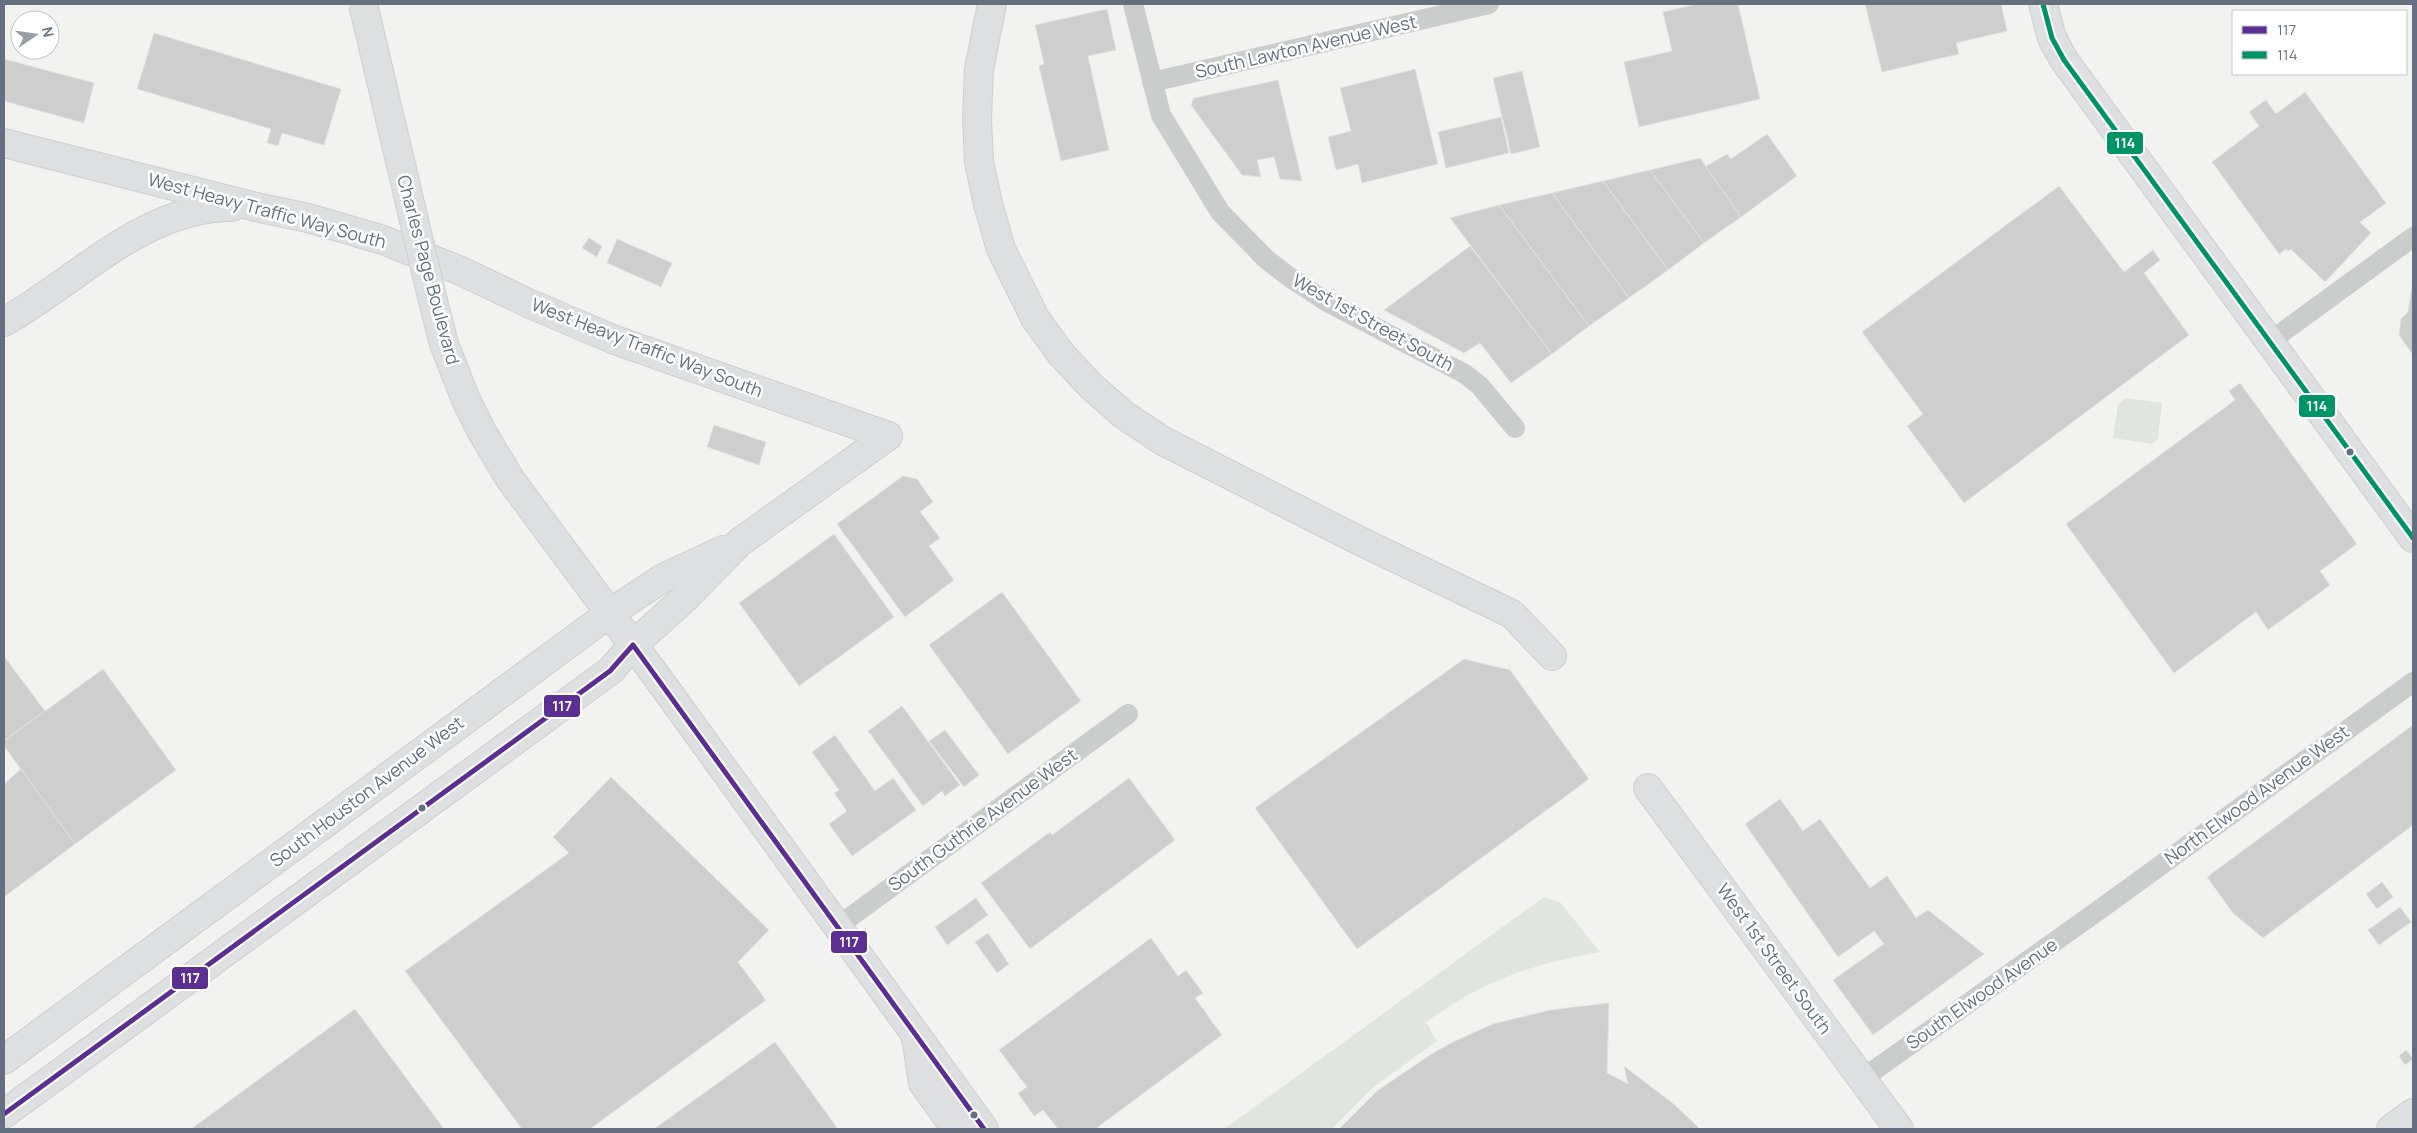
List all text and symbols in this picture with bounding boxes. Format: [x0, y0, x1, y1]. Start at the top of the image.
street label: South Lawton Avenue West [1193, 9, 1419, 83]
north arrow [10, 10, 60, 60]
legend [2232, 10, 2407, 75]
text: 117 [2277, 19, 2296, 40]
text: N [38, 25, 59, 39]
text: 114 [2277, 44, 2298, 65]
line badge: 114 [2106, 131, 2144, 155]
text: 114 [2115, 133, 2135, 152]
street label: West Heavy Traffic Way South [145, 167, 389, 253]
street label: Charles Page Boulevard [392, 172, 466, 367]
street label: West 1st Street South [1289, 268, 1458, 376]
street label: West Heavy Traffic Way South [528, 292, 766, 402]
line badge: 114 [2298, 394, 2336, 418]
text: 114 [2307, 396, 2327, 415]
unlabelled marker [2345, 447, 2355, 457]
line badge: 117 [543, 694, 581, 718]
text: 117 [552, 696, 572, 715]
street label: South Houston Avenue West [265, 710, 468, 872]
street label: North Elwood Avenue West [2159, 719, 2354, 869]
street label: South Guthrie Avenue West [883, 742, 1082, 896]
unlabelled marker [417, 803, 427, 813]
street label: West 1st Street South [1712, 878, 1838, 1039]
line badge: 117 [830, 930, 868, 954]
text: 117 [839, 932, 859, 951]
street label: South Elwood Avenue [1901, 932, 2062, 1054]
line badge: 117 [171, 966, 209, 990]
text: 117 [180, 968, 200, 987]
unlabelled marker [969, 1110, 979, 1120]

